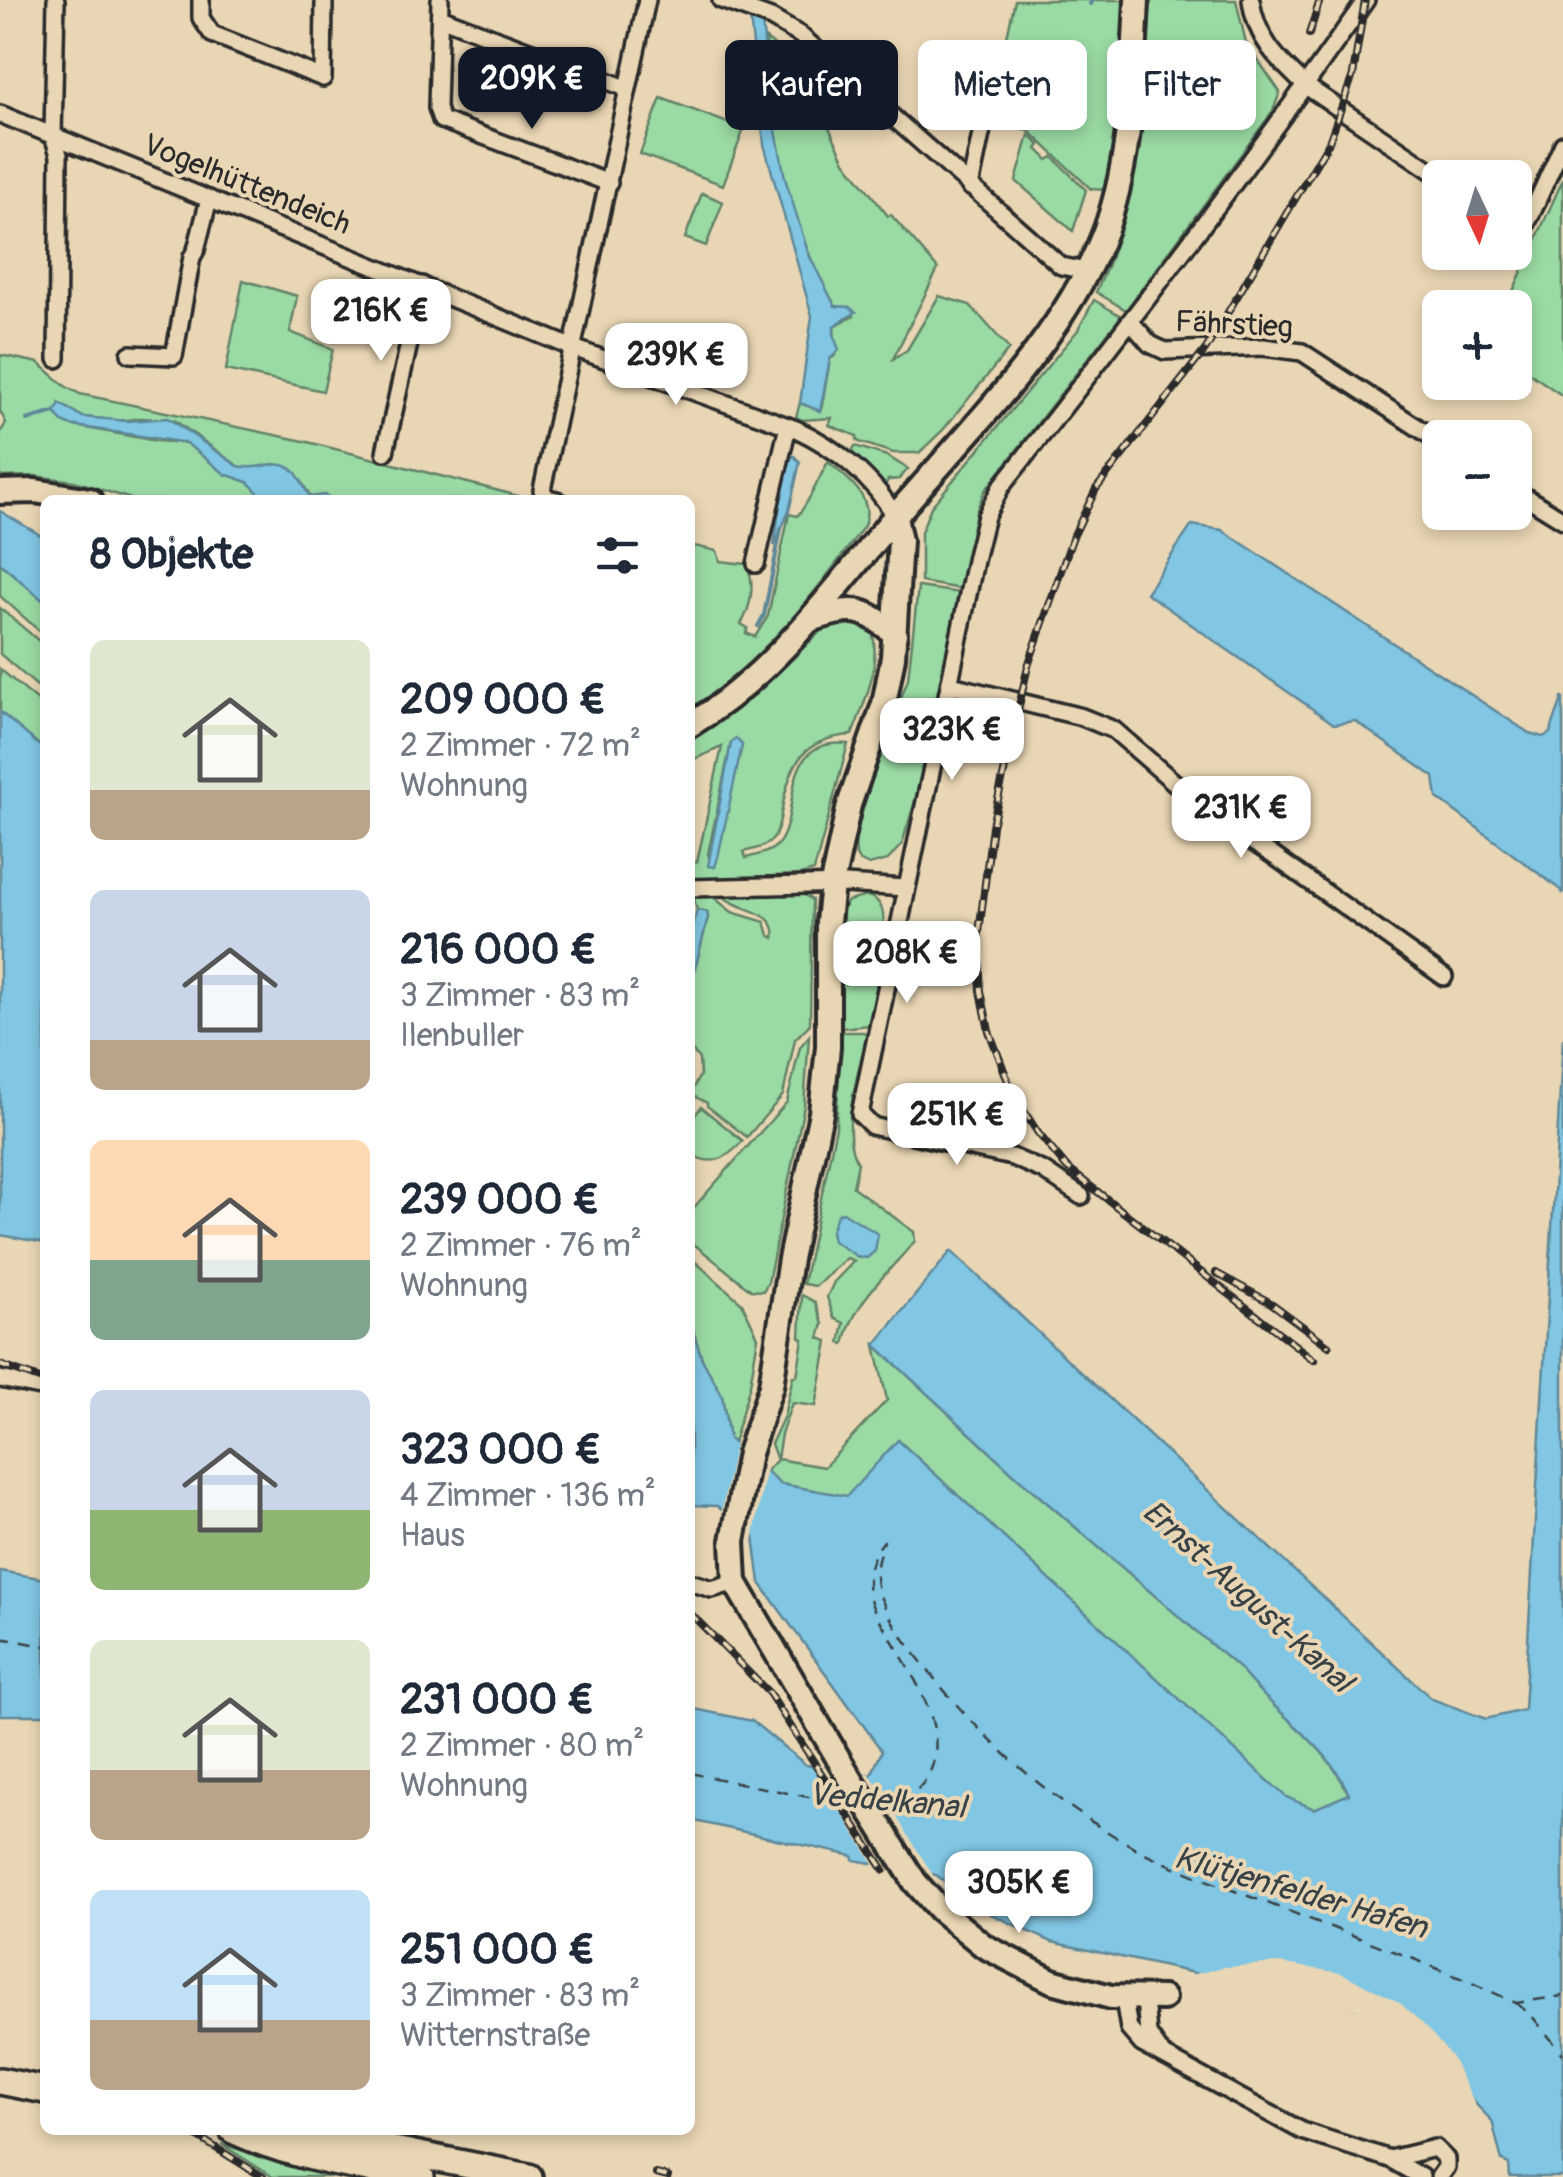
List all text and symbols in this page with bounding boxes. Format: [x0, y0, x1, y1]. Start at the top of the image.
chip: Kaufen [725, 40, 898, 130]
chip: Mieten [918, 40, 1087, 130]
chip: Filter [1107, 40, 1256, 130]
pin: 209K € [451, 47, 613, 132]
text: 209K € [480, 59, 584, 99]
street label: Vogelhüttendeich [138, 126, 356, 243]
north arrow [1422, 160, 1532, 270]
map controls [1422, 160, 1532, 530]
pin: 216K € [300, 279, 462, 364]
button: + [1422, 290, 1532, 400]
text: 216K € [333, 291, 429, 331]
street label: Fährstieg [1174, 303, 1294, 346]
pin: 239K € [595, 323, 757, 408]
text: 239K € [627, 335, 725, 375]
button: − [1422, 420, 1532, 530]
icon: filters [590, 528, 645, 583]
text: 8 Objekte [90, 529, 253, 581]
text: 209 000 € [400, 674, 606, 726]
icon: home [170, 680, 290, 800]
pin: 323K € [871, 698, 1033, 783]
text: 323K € [902, 710, 1002, 750]
text: 2 Zimmer · 72 m² [400, 726, 641, 766]
text: Wohnung [400, 766, 528, 806]
pin: 231K € [1160, 776, 1322, 861]
text: 231K € [1194, 788, 1288, 828]
pin: 208K € [826, 921, 988, 1006]
text: 216 000 € [400, 924, 596, 976]
icon: home [170, 930, 290, 1050]
text: 208K € [855, 933, 959, 973]
text: 3 Zimmer · 83 m² [400, 976, 640, 1016]
text: Ilenbuller [400, 1016, 524, 1056]
pin: 251K € [876, 1083, 1038, 1168]
text: 251K € [909, 1095, 1005, 1135]
text: 239 000 € [400, 1174, 599, 1226]
icon: home [170, 1180, 290, 1300]
text: 2 Zimmer · 76 m² [400, 1226, 642, 1266]
text: Wohnung [400, 1266, 528, 1306]
text: 323 000 € [400, 1424, 601, 1476]
icon: home [170, 1430, 290, 1550]
text: 4 Zimmer · 136 m² [400, 1476, 656, 1516]
water label: Ernst-August-Kanal [1134, 1492, 1363, 1704]
text: Haus [400, 1516, 465, 1556]
text: 231 000 € [400, 1674, 594, 1726]
icon: home [170, 1680, 290, 1800]
text: 2 Zimmer · 80 m² [400, 1726, 644, 1766]
text: Wohnung [400, 1766, 528, 1806]
water label: Veddelkanal [807, 1774, 971, 1828]
water label: Klütjenfelder Hafen [1170, 1838, 1434, 1949]
pin: 305K € [938, 1851, 1100, 1936]
text: 305K € [967, 1863, 1071, 1903]
text: 251 000 € [400, 1924, 595, 1976]
icon: home [170, 1930, 290, 2050]
text: 3 Zimmer · 83 m² [400, 1976, 640, 2016]
text: Witternstraße [400, 2016, 590, 2056]

